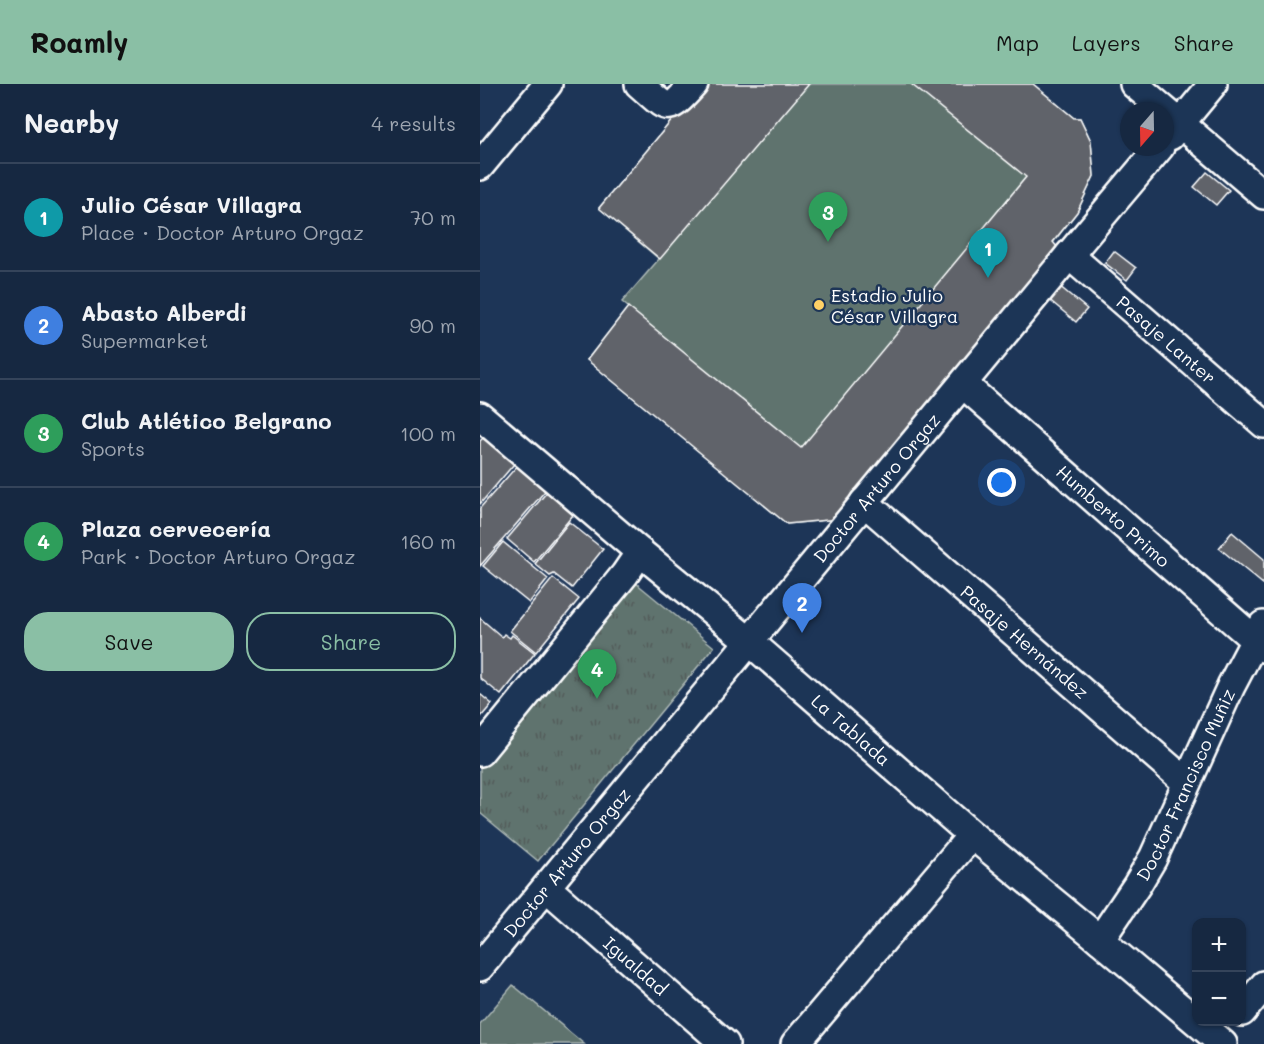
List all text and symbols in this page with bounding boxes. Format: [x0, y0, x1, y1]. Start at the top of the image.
text: Roamly [30, 24, 129, 60]
text: Map [996, 29, 1039, 56]
text: Layers [1072, 29, 1141, 56]
text: Share [1174, 29, 1234, 56]
north arrow [1120, 102, 1174, 156]
text: Nearby [24, 106, 119, 140]
text: 4 results [371, 110, 456, 136]
text: Julio César Villagra [81, 190, 302, 219]
pin: 3 [808, 192, 848, 242]
text: 1 [39, 204, 48, 230]
text: 70 m [410, 204, 456, 230]
text: Place · Doctor Arturo Orgaz [81, 219, 364, 245]
pin: 1 [968, 228, 1008, 278]
place label: Estadio Julio César Villagra [831, 283, 958, 328]
street label: Pasaje Lanter [1112, 290, 1221, 389]
text: Abasto Alberdi [81, 298, 247, 327]
marker: Estadio Julio César Villagra [812, 298, 826, 312]
text: 2 [38, 312, 49, 338]
text: 90 m [410, 312, 456, 338]
text: Supermarket [81, 327, 208, 353]
text: Club Atlético Belgrano [81, 406, 332, 435]
street label: Doctor Arturo Orgaz [808, 408, 945, 567]
text: 3 [38, 420, 50, 446]
text: 100 m [400, 420, 456, 446]
text: Sports [81, 435, 145, 461]
street label: Humberto Primo [1051, 459, 1176, 572]
your location [987, 468, 1016, 497]
text: Plaza cervecería [81, 514, 271, 543]
text: 4 [37, 528, 50, 554]
text: 160 m [400, 528, 456, 554]
text: Park · Doctor Arturo Orgaz [81, 543, 355, 569]
street label: Pasaje Hernández [956, 580, 1094, 704]
pin: 2 [782, 584, 822, 633]
button: Save [24, 612, 234, 671]
button: Share [246, 612, 456, 671]
pin: 4 [578, 650, 616, 699]
street label: Doctor Francisco Muñiz [1130, 685, 1240, 885]
street label: La Tablada [806, 689, 896, 771]
street label: Doctor Arturo Orgaz [498, 783, 635, 942]
map controls [1192, 918, 1246, 1026]
button: + [1192, 918, 1246, 972]
street label: Igualdad [598, 931, 673, 1001]
button: − [1192, 972, 1246, 1026]

